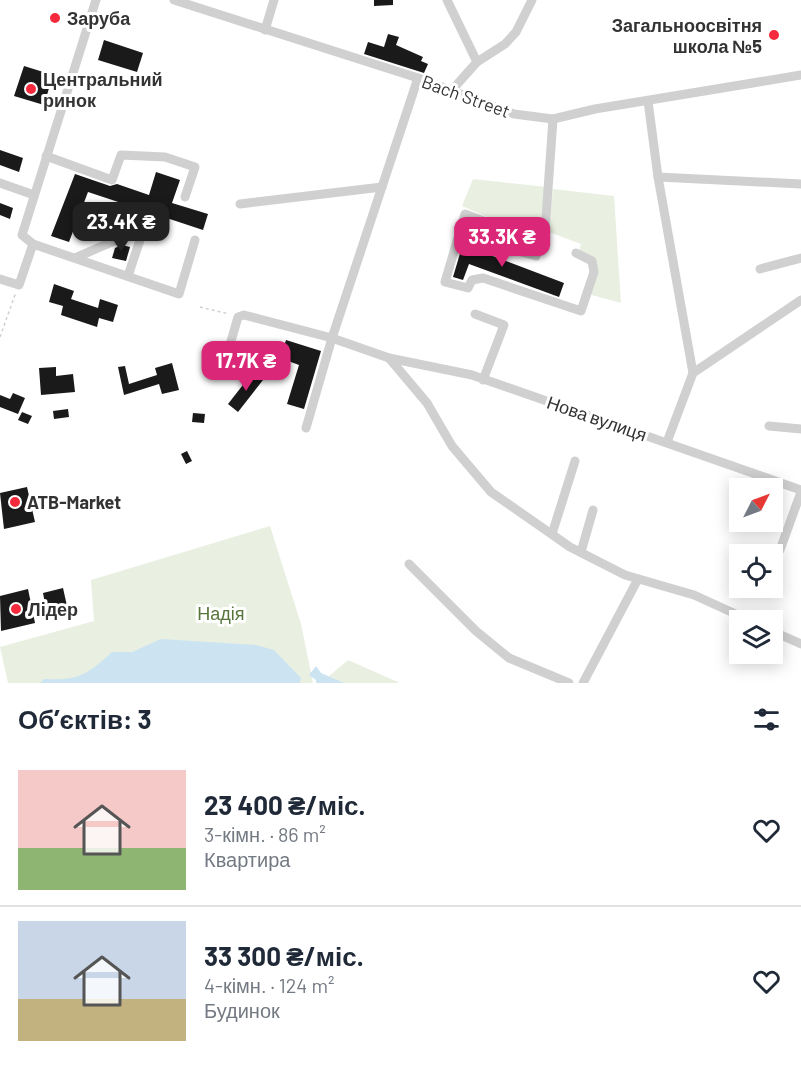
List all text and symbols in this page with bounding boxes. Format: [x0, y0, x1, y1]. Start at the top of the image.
place label: Заруба [67, 7, 131, 29]
marker: Заруба [48, 11, 62, 25]
place label: Загальноосвітня школа №5 [612, 14, 762, 57]
marker: Загальноосвітня школа №5 [767, 28, 781, 42]
place label: Центральний ринок [43, 68, 163, 111]
street label: Bach Street [419, 70, 513, 122]
marker: Центральний ринок [24, 82, 38, 96]
pin: 23.4K ₴ [66, 202, 176, 253]
text: 23.4K ₴ [86, 209, 156, 233]
pin: 33.3K ₴ [447, 217, 557, 268]
text: 33.3K ₴ [468, 224, 536, 248]
pin: 17.7K ₴ [191, 341, 301, 392]
text: 17.7K ₴ [216, 348, 276, 372]
street label: Нова вулиця [544, 391, 650, 445]
north arrow [729, 478, 783, 532]
map controls [729, 478, 783, 664]
place label: ATB-Market [27, 491, 121, 513]
marker: ATB-Market [8, 495, 22, 509]
button: locate [729, 544, 783, 598]
place label: Лідер [28, 598, 78, 620]
marker: Лідер [9, 602, 23, 616]
park label: Надія [197, 602, 245, 624]
button: layers [729, 610, 783, 664]
text: Об’єктів: 3 [18, 703, 152, 734]
icon: filters [750, 703, 783, 736]
text: 23 400 ₴/міс. [204, 789, 366, 820]
icon: home [66, 794, 138, 866]
icon: heart [750, 814, 783, 847]
text: 3-кімн. · 86 m² [204, 822, 326, 846]
text: Квартира [204, 847, 290, 871]
text: 33 300 ₴/міс. [204, 940, 364, 971]
icon: home [66, 945, 138, 1017]
icon: heart [750, 965, 783, 998]
text: 4-кімн. · 124 m² [204, 973, 334, 997]
text: Будинок [204, 998, 280, 1022]

